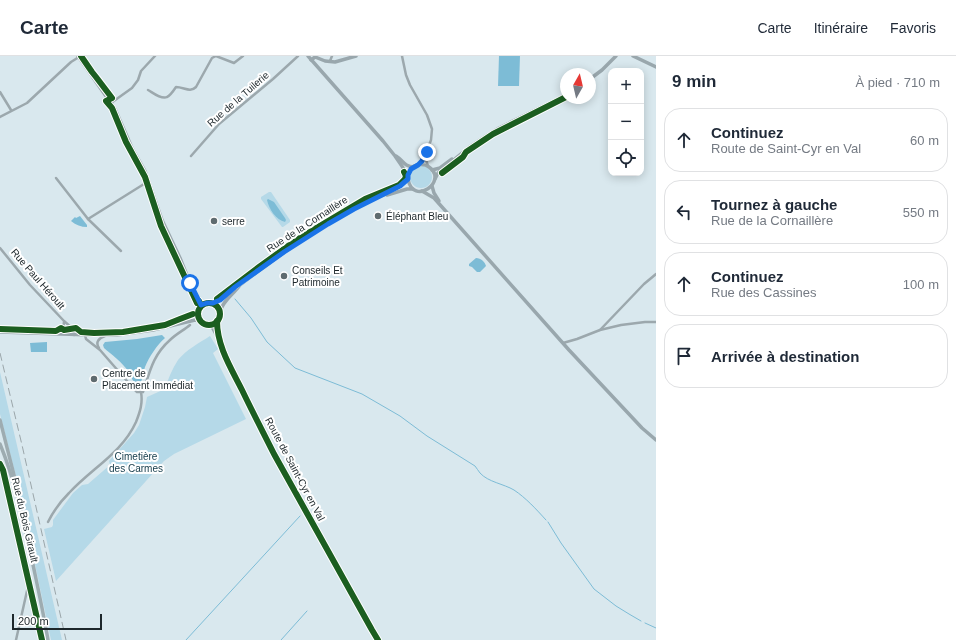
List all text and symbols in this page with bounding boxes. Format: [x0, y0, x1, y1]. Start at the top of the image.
text: Carte [20, 17, 69, 38]
text: Carte [757, 20, 792, 36]
text: Itinéraire [814, 20, 868, 36]
text: Favoris [890, 20, 936, 36]
north arrow [560, 68, 596, 104]
map controls [608, 68, 644, 176]
button: + [608, 68, 644, 104]
street label: Rue de la Tuilerie [205, 69, 271, 129]
text: 9 min [672, 72, 716, 91]
text: À pied · 710 m [855, 75, 940, 90]
button: − [608, 104, 644, 140]
text: Continuez [711, 124, 784, 141]
icon: ahead [673, 129, 695, 151]
text: 60 m [910, 133, 939, 148]
button: locate [608, 140, 644, 176]
text: Route de Saint-Cyr en Val [711, 141, 861, 156]
route end [418, 143, 436, 161]
street label: Rue de la Cornaillère [265, 194, 350, 254]
text: Tournez à gauche [711, 196, 837, 213]
icon: left [673, 201, 695, 223]
text: 550 m [903, 205, 939, 220]
place label: Éléphant Bleu [386, 210, 448, 222]
marker: Éléphant Bleu [373, 211, 383, 221]
text: Rue de la Cornaillère [711, 213, 833, 228]
marker: serre [209, 216, 219, 226]
place label: serre [222, 216, 245, 227]
street label: Rue Paul Héroult [9, 247, 67, 312]
place label: Conseils Et Patrimoine [292, 265, 343, 288]
text: Continuez [711, 268, 784, 285]
marker: Conseils Et Patrimoine [279, 271, 289, 281]
icon: ahead [673, 273, 695, 295]
route start [181, 274, 199, 292]
text: 100 m [903, 277, 939, 292]
text: Rue des Cassines [711, 285, 817, 300]
icon: arrive [673, 345, 695, 367]
text: Arrivée à destination [711, 348, 859, 365]
place label: Centre de Placement Immédiat [102, 368, 193, 391]
marker: Centre de Placement Immédiat [89, 374, 99, 384]
street label: Route de Saint-Cyr en Val [263, 415, 327, 523]
park label: Cimetière des Carmes [109, 451, 163, 474]
street label: Rue du Bois Girault [10, 477, 40, 564]
scale bar [12, 612, 102, 631]
text: 200 m [18, 615, 49, 627]

